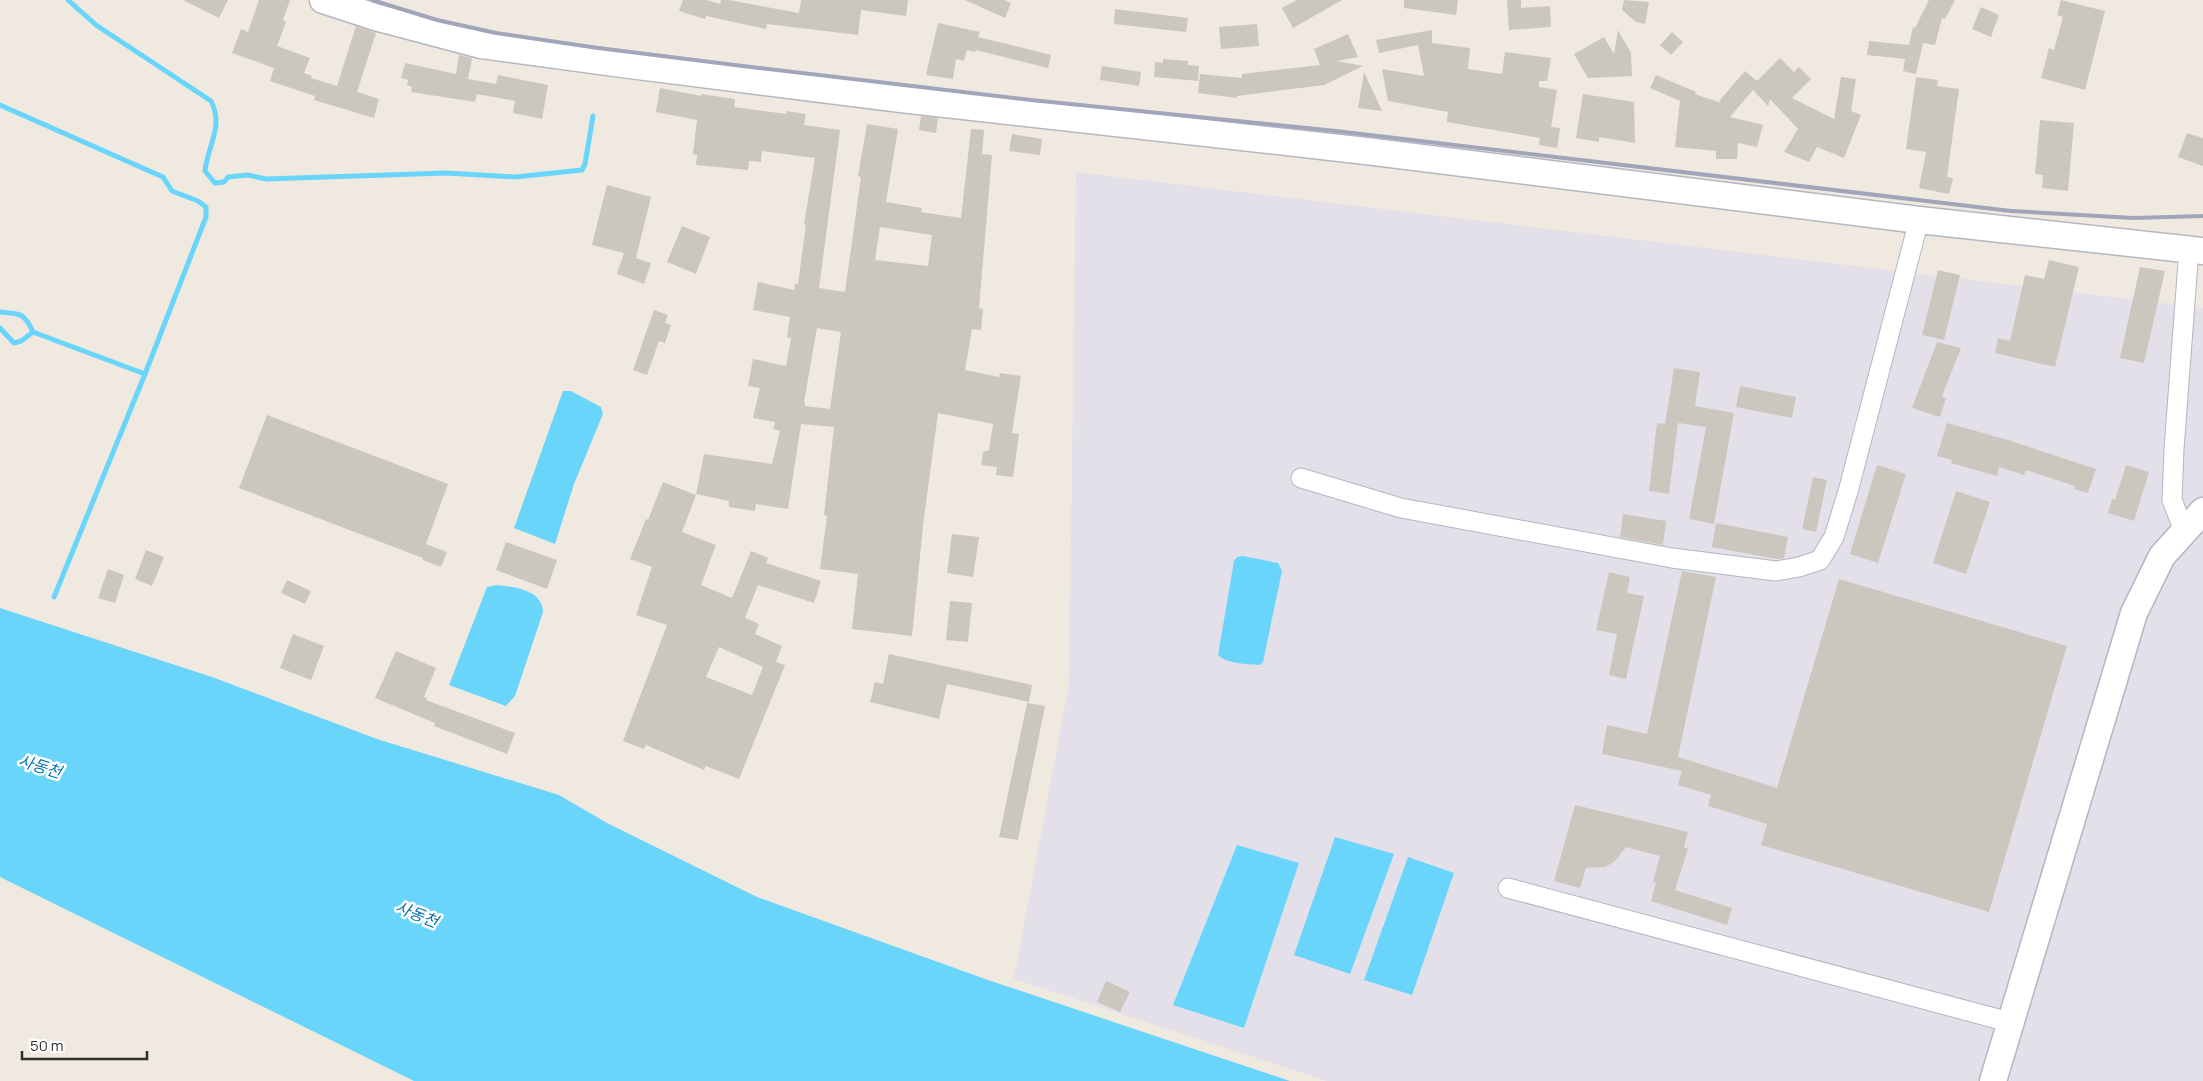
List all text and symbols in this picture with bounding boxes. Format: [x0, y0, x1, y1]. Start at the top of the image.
water label: 사동천 [16, 749, 67, 784]
water label: 사동천 [392, 896, 444, 933]
scale bar [22, 1028, 148, 1060]
text: 50 m [30, 1035, 64, 1056]

